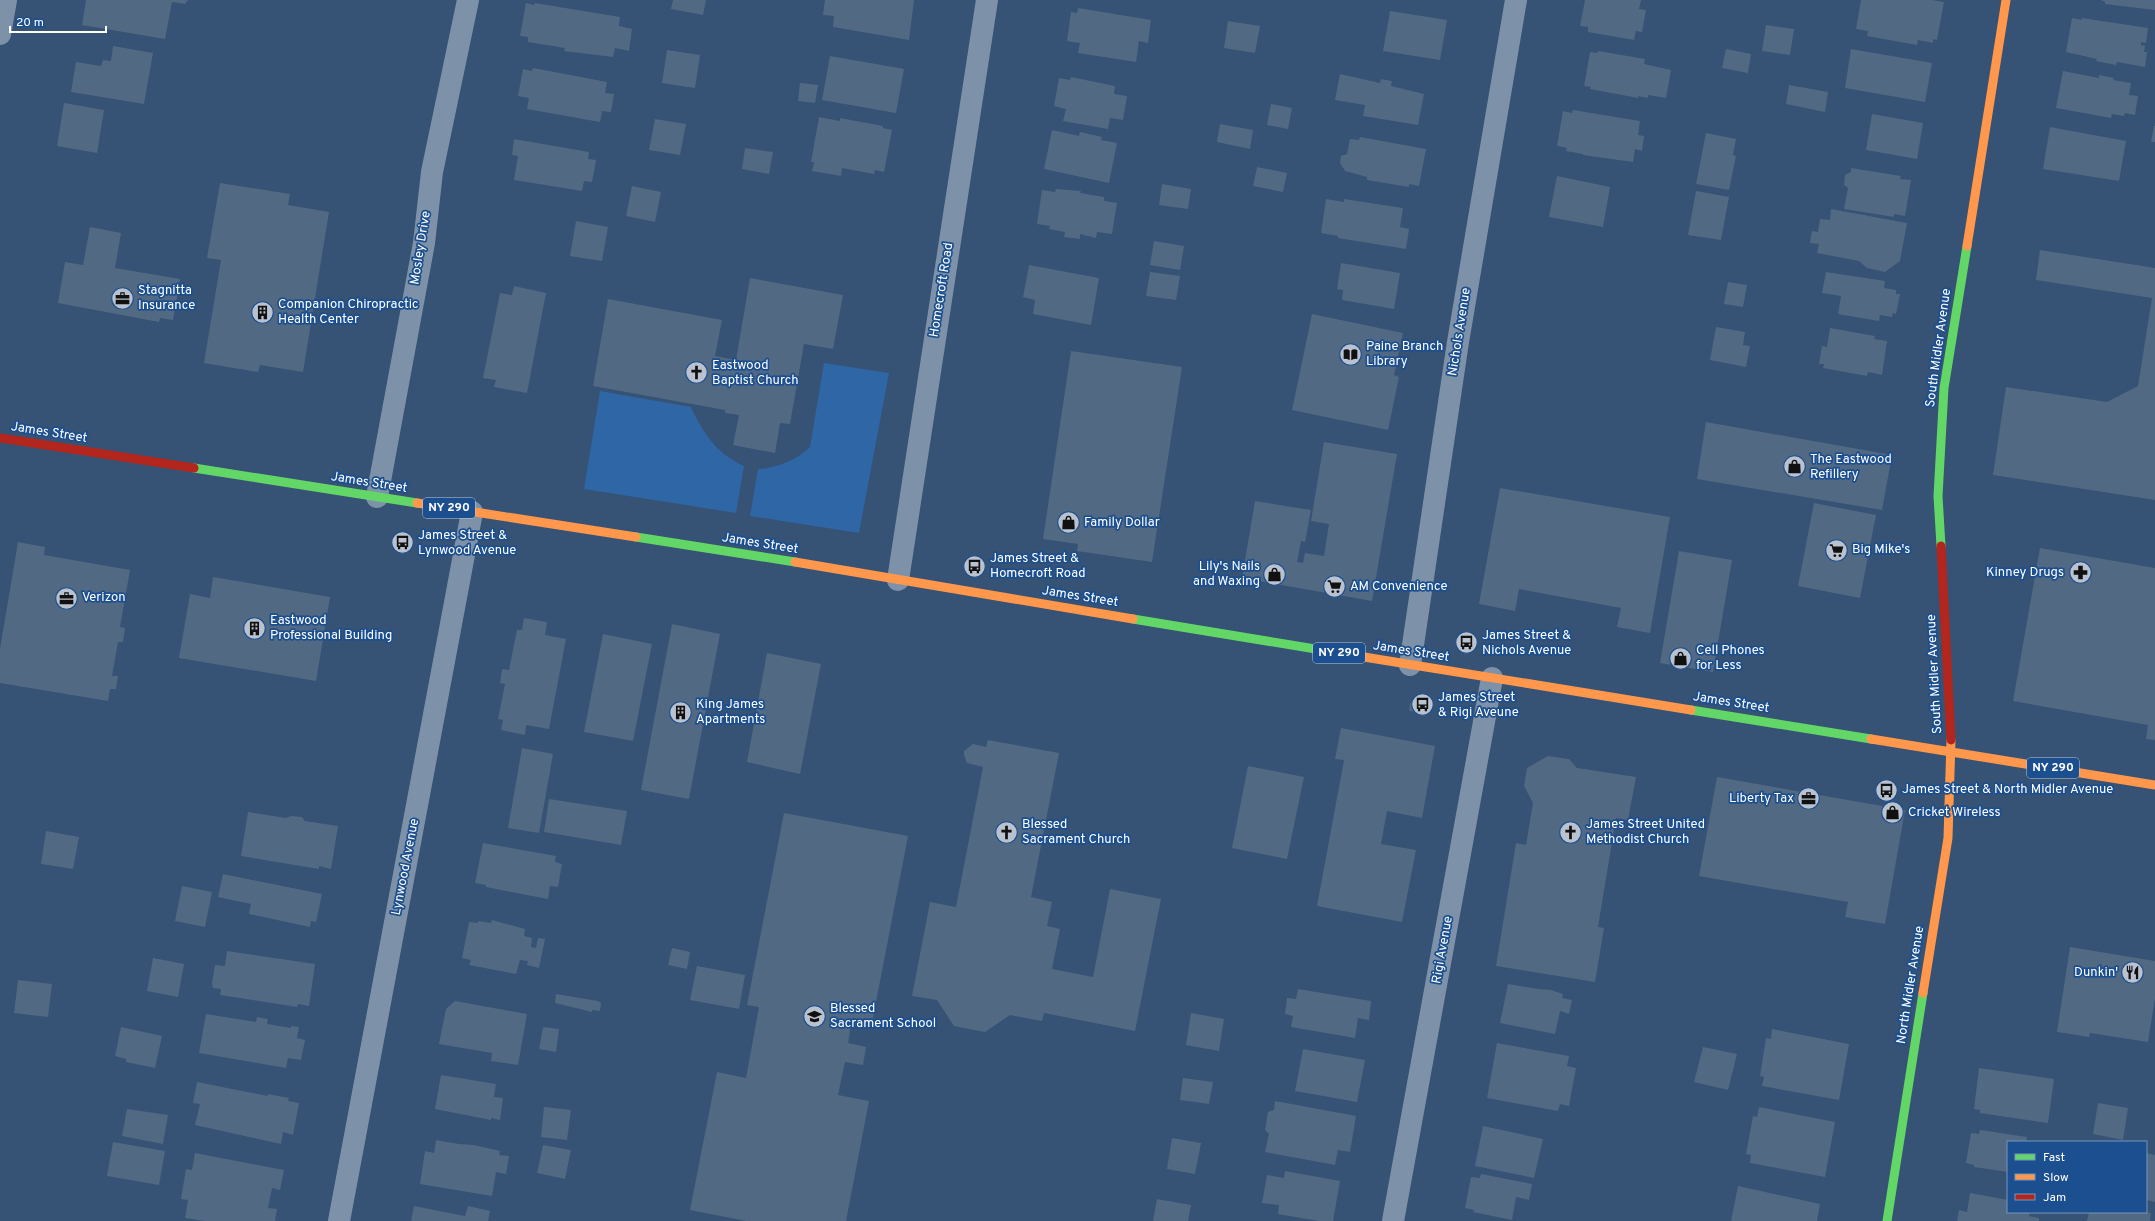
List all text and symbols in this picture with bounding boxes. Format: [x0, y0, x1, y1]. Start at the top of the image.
scale bar [10, 8, 106, 34]
text: 20 m [16, 15, 44, 31]
street label: Mosley Drive [407, 210, 435, 286]
street label: Homecroft Road [927, 242, 957, 338]
place label: Stagnitta Insurance [138, 283, 195, 314]
office icon: Stagnitta Insurance [109, 285, 135, 311]
street label: Nichols Avenue [1445, 287, 1475, 377]
street label: South Midler Avenue [1923, 288, 1955, 408]
place label: Companion Chiropractic Health Center [278, 297, 418, 328]
building icon: Companion Chiropractic Health Center [250, 299, 276, 325]
place label: Paine Branch Library [1366, 339, 1443, 370]
library icon: Paine Branch Library [1338, 341, 1364, 367]
place label: Eastwood Baptist Church [712, 358, 798, 389]
church icon: Eastwood Baptist Church [684, 360, 710, 386]
street label: James Street [10, 419, 88, 447]
place label: The Eastwood Refillery [1810, 452, 1892, 483]
shop icon: The Eastwood Refillery [1781, 454, 1807, 480]
street label: James Street [330, 469, 408, 497]
road number: NY 290 [423, 498, 475, 518]
shop icon: Family Dollar [1055, 510, 1081, 536]
place label: Family Dollar [1084, 515, 1160, 531]
place label: James Street & Lynwood Avenue [418, 528, 516, 559]
bus stop icon: James Street & Lynwood Avenue [389, 530, 415, 556]
street label: James Street [721, 530, 799, 558]
supermarket icon: Big Mike's [1824, 537, 1850, 563]
place label: Big Mike's [1852, 542, 1910, 558]
place label: James Street & Homecroft Road [990, 551, 1086, 582]
bus stop icon: James Street & Homecroft Road [961, 553, 987, 579]
place label: Lily's Nails and Waxing [1193, 559, 1260, 590]
pharmacy icon: Kinney Drugs [2067, 560, 2093, 586]
shop icon: Lily's Nails and Waxing [1262, 561, 1288, 587]
place label: Kinney Drugs [1986, 565, 2064, 581]
supermarket icon: AM Convenience [1322, 574, 1348, 600]
place label: AM Convenience [1350, 579, 1448, 595]
street label: James Street [1041, 583, 1119, 611]
office icon: Verizon [54, 585, 80, 611]
place label: Verizon [82, 590, 126, 606]
place label: Eastwood Professional Building [270, 613, 392, 644]
street label: South Midler Avenue [1924, 614, 1946, 734]
building icon: Eastwood Professional Building [241, 615, 267, 641]
place label: James Street & Nichols Avenue [1482, 628, 1571, 659]
bus stop icon: James Street & Nichols Avenue [1454, 630, 1480, 656]
street label: James Street [1372, 638, 1450, 666]
road number: NY 290 [1313, 643, 1365, 663]
place label: Cell Phones for Less [1696, 643, 1765, 674]
shop icon: Cell Phones for Less [1667, 645, 1693, 671]
street label: James Street [1692, 689, 1770, 717]
place label: James Street & Rigi Aveune [1438, 690, 1519, 721]
bus stop icon: James Street & Rigi Aveune [1409, 692, 1435, 718]
place label: King James Apartments [696, 697, 765, 728]
building icon: King James Apartments [667, 699, 693, 725]
road number: NY 290 [2027, 758, 2079, 778]
bus stop icon: James Street & North Midler Avenue [1874, 777, 1900, 803]
place label: James Street & North Midler Avenue [1902, 782, 2113, 798]
office icon: Liberty Tax [1796, 786, 1822, 812]
place label: Liberty Tax [1729, 791, 1794, 807]
shop icon: Cricket Wireless [1879, 800, 1905, 826]
place label: Cricket Wireless [1908, 805, 2001, 821]
street label: Lynwood Avenue [389, 817, 423, 917]
place label: Blessed Sacrament Church [1022, 817, 1130, 848]
place label: James Street United Methodist Church [1586, 817, 1705, 848]
church icon: Blessed Sacrament Church [994, 819, 1020, 845]
church icon: James Street United Methodist Church [1558, 819, 1584, 845]
street label: Rigi Avenue [1429, 915, 1457, 985]
street label: North Midler Avenue [1894, 925, 1928, 1045]
restaurant icon: Dunkin' [2120, 960, 2146, 986]
place label: Dunkin' [2074, 965, 2118, 981]
place label: Blessed Sacrament School [830, 1001, 936, 1032]
school or university icon: Blessed Sacrament School [802, 1003, 828, 1029]
legend [2007, 1141, 2147, 1213]
text: Fast [2043, 1150, 2065, 1166]
text: Slow [2043, 1170, 2069, 1186]
text: Jam [2043, 1190, 2066, 1206]

